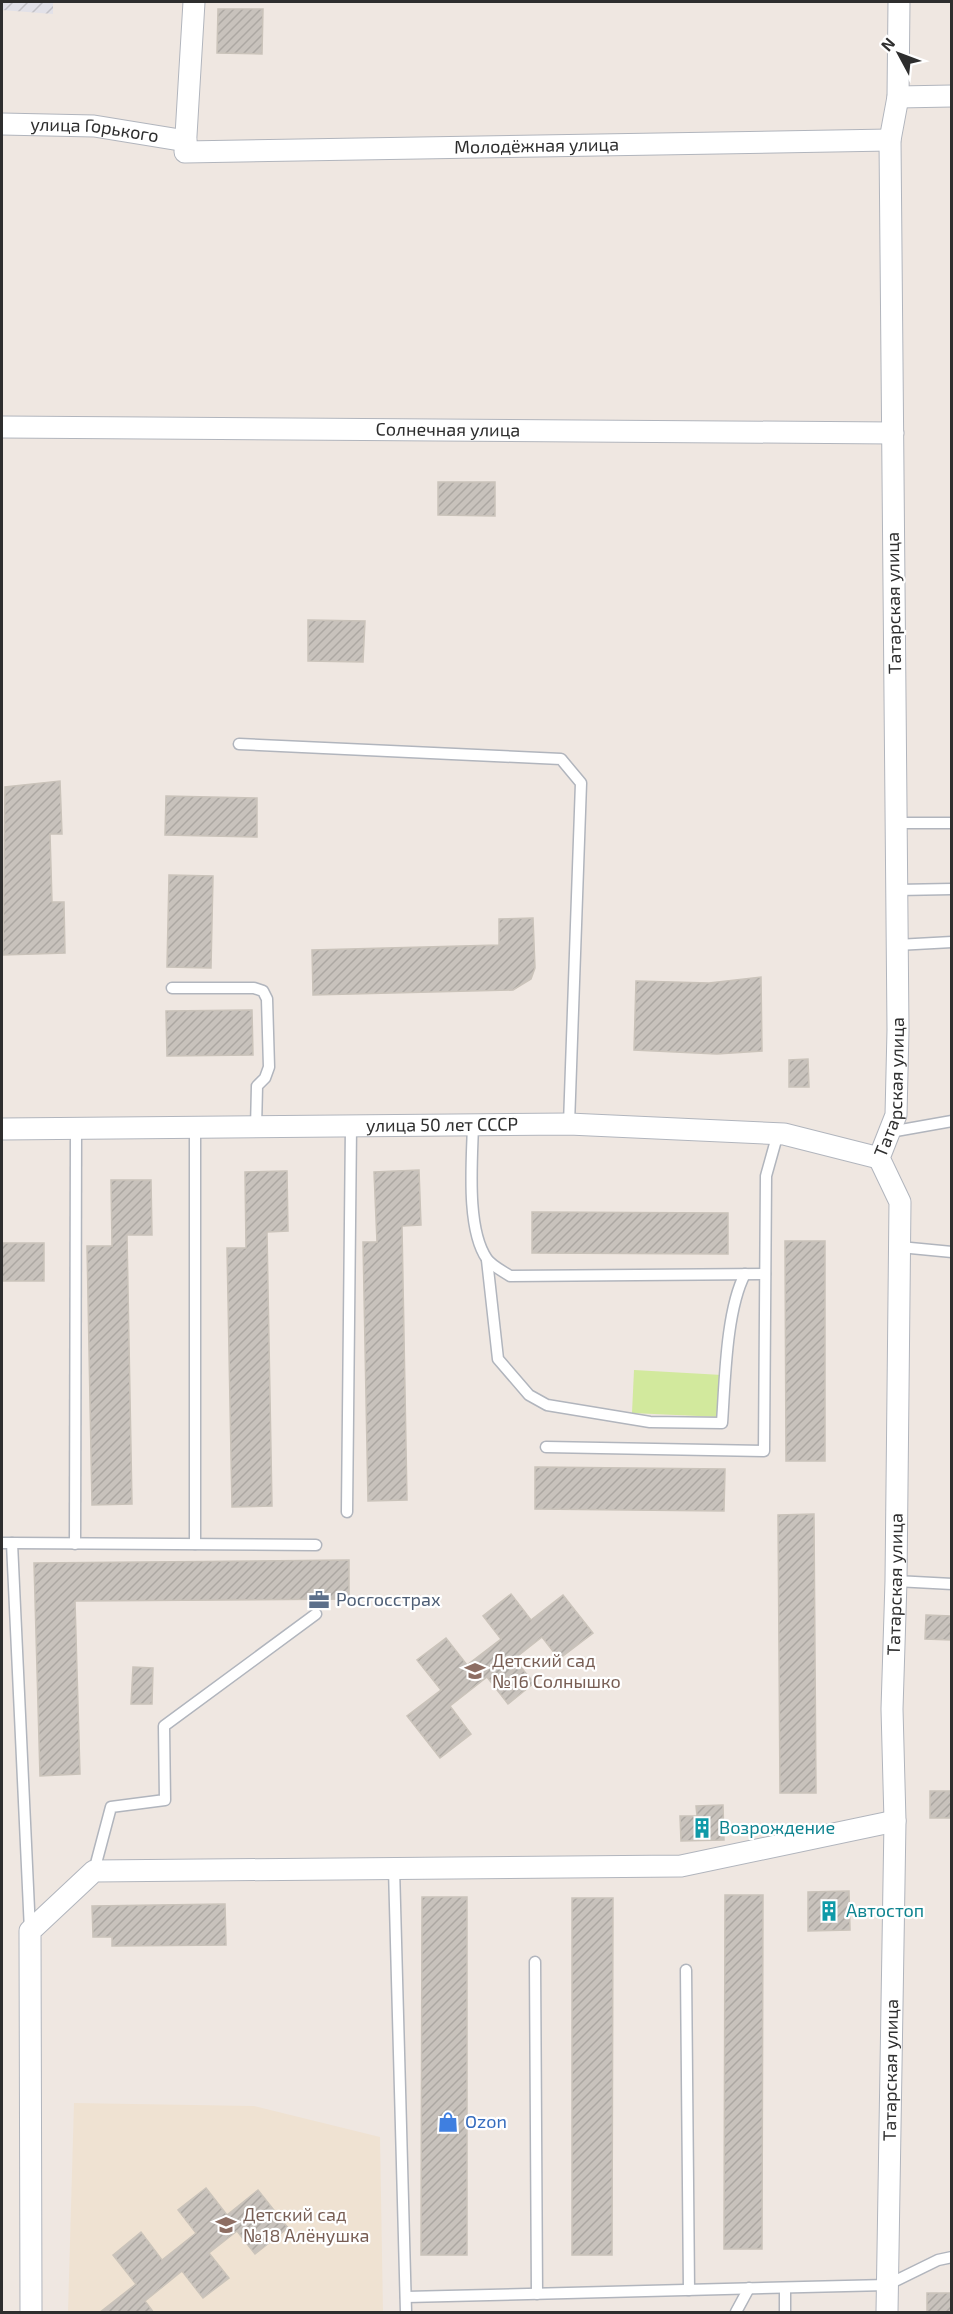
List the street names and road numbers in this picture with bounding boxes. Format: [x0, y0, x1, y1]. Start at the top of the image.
street label: улица Горького [30, 113, 161, 146]
street label: Молодёжная улица [454, 133, 619, 157]
street label: Солнечная улица [376, 418, 520, 440]
street label: Татарская улица [881, 532, 905, 674]
street label: Татарская улица [869, 1017, 908, 1160]
street label: улица 50 лет СССР [366, 1112, 518, 1136]
street label: Татарская улица [882, 1513, 907, 1656]
street label: Татарская улица [878, 1999, 902, 2141]

